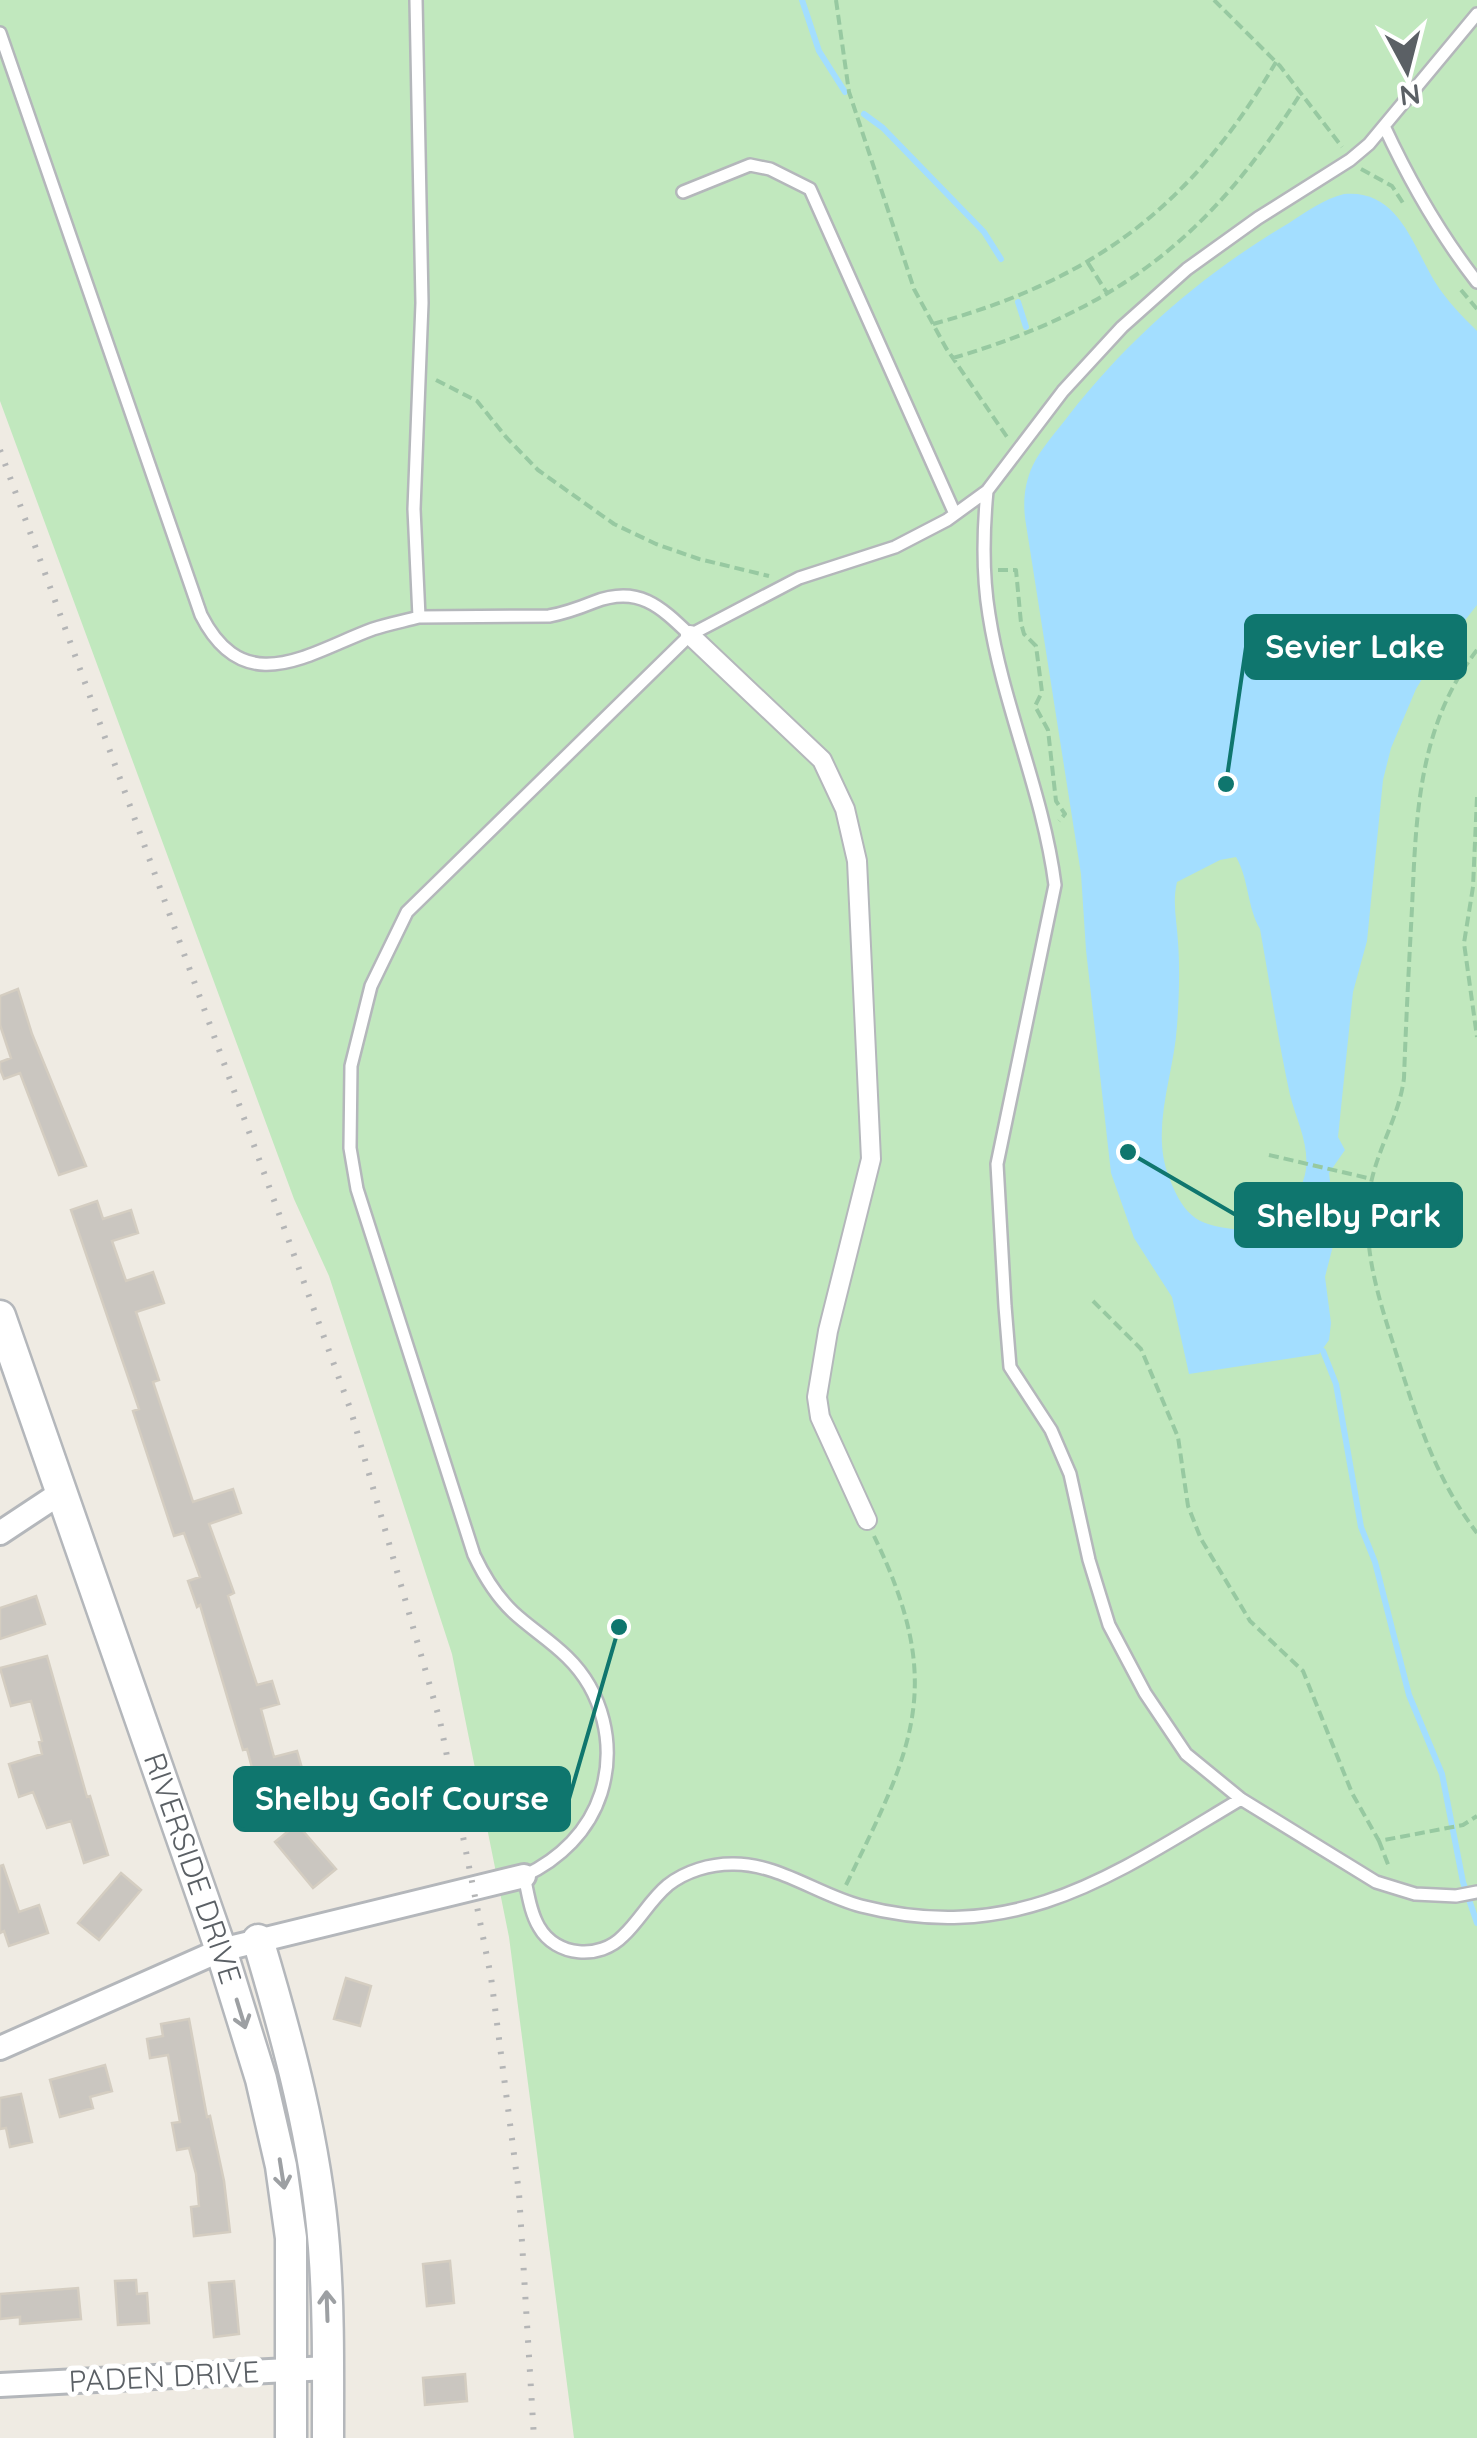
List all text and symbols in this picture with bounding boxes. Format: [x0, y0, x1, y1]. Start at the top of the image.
north arrow [1357, 20, 1457, 120]
text: N [1398, 77, 1422, 114]
callout: Sevier Lake [1246, 616, 1465, 678]
text: Sevier Lake [1265, 626, 1445, 666]
callout: Shelby Park [1236, 1184, 1461, 1246]
text: Shelby Park [1257, 1195, 1441, 1235]
street label: RIVERSIDE DRIVE [136, 1748, 250, 1988]
callout: Shelby Golf Course [235, 1768, 569, 1830]
text: Shelby Golf Course [255, 1778, 549, 1818]
one-way arrow [233, 1998, 251, 2030]
one-way arrow [273, 2157, 292, 2190]
one-way arrow [317, 2290, 336, 2322]
street label: PADEN DRIVE [68, 2352, 260, 2400]

